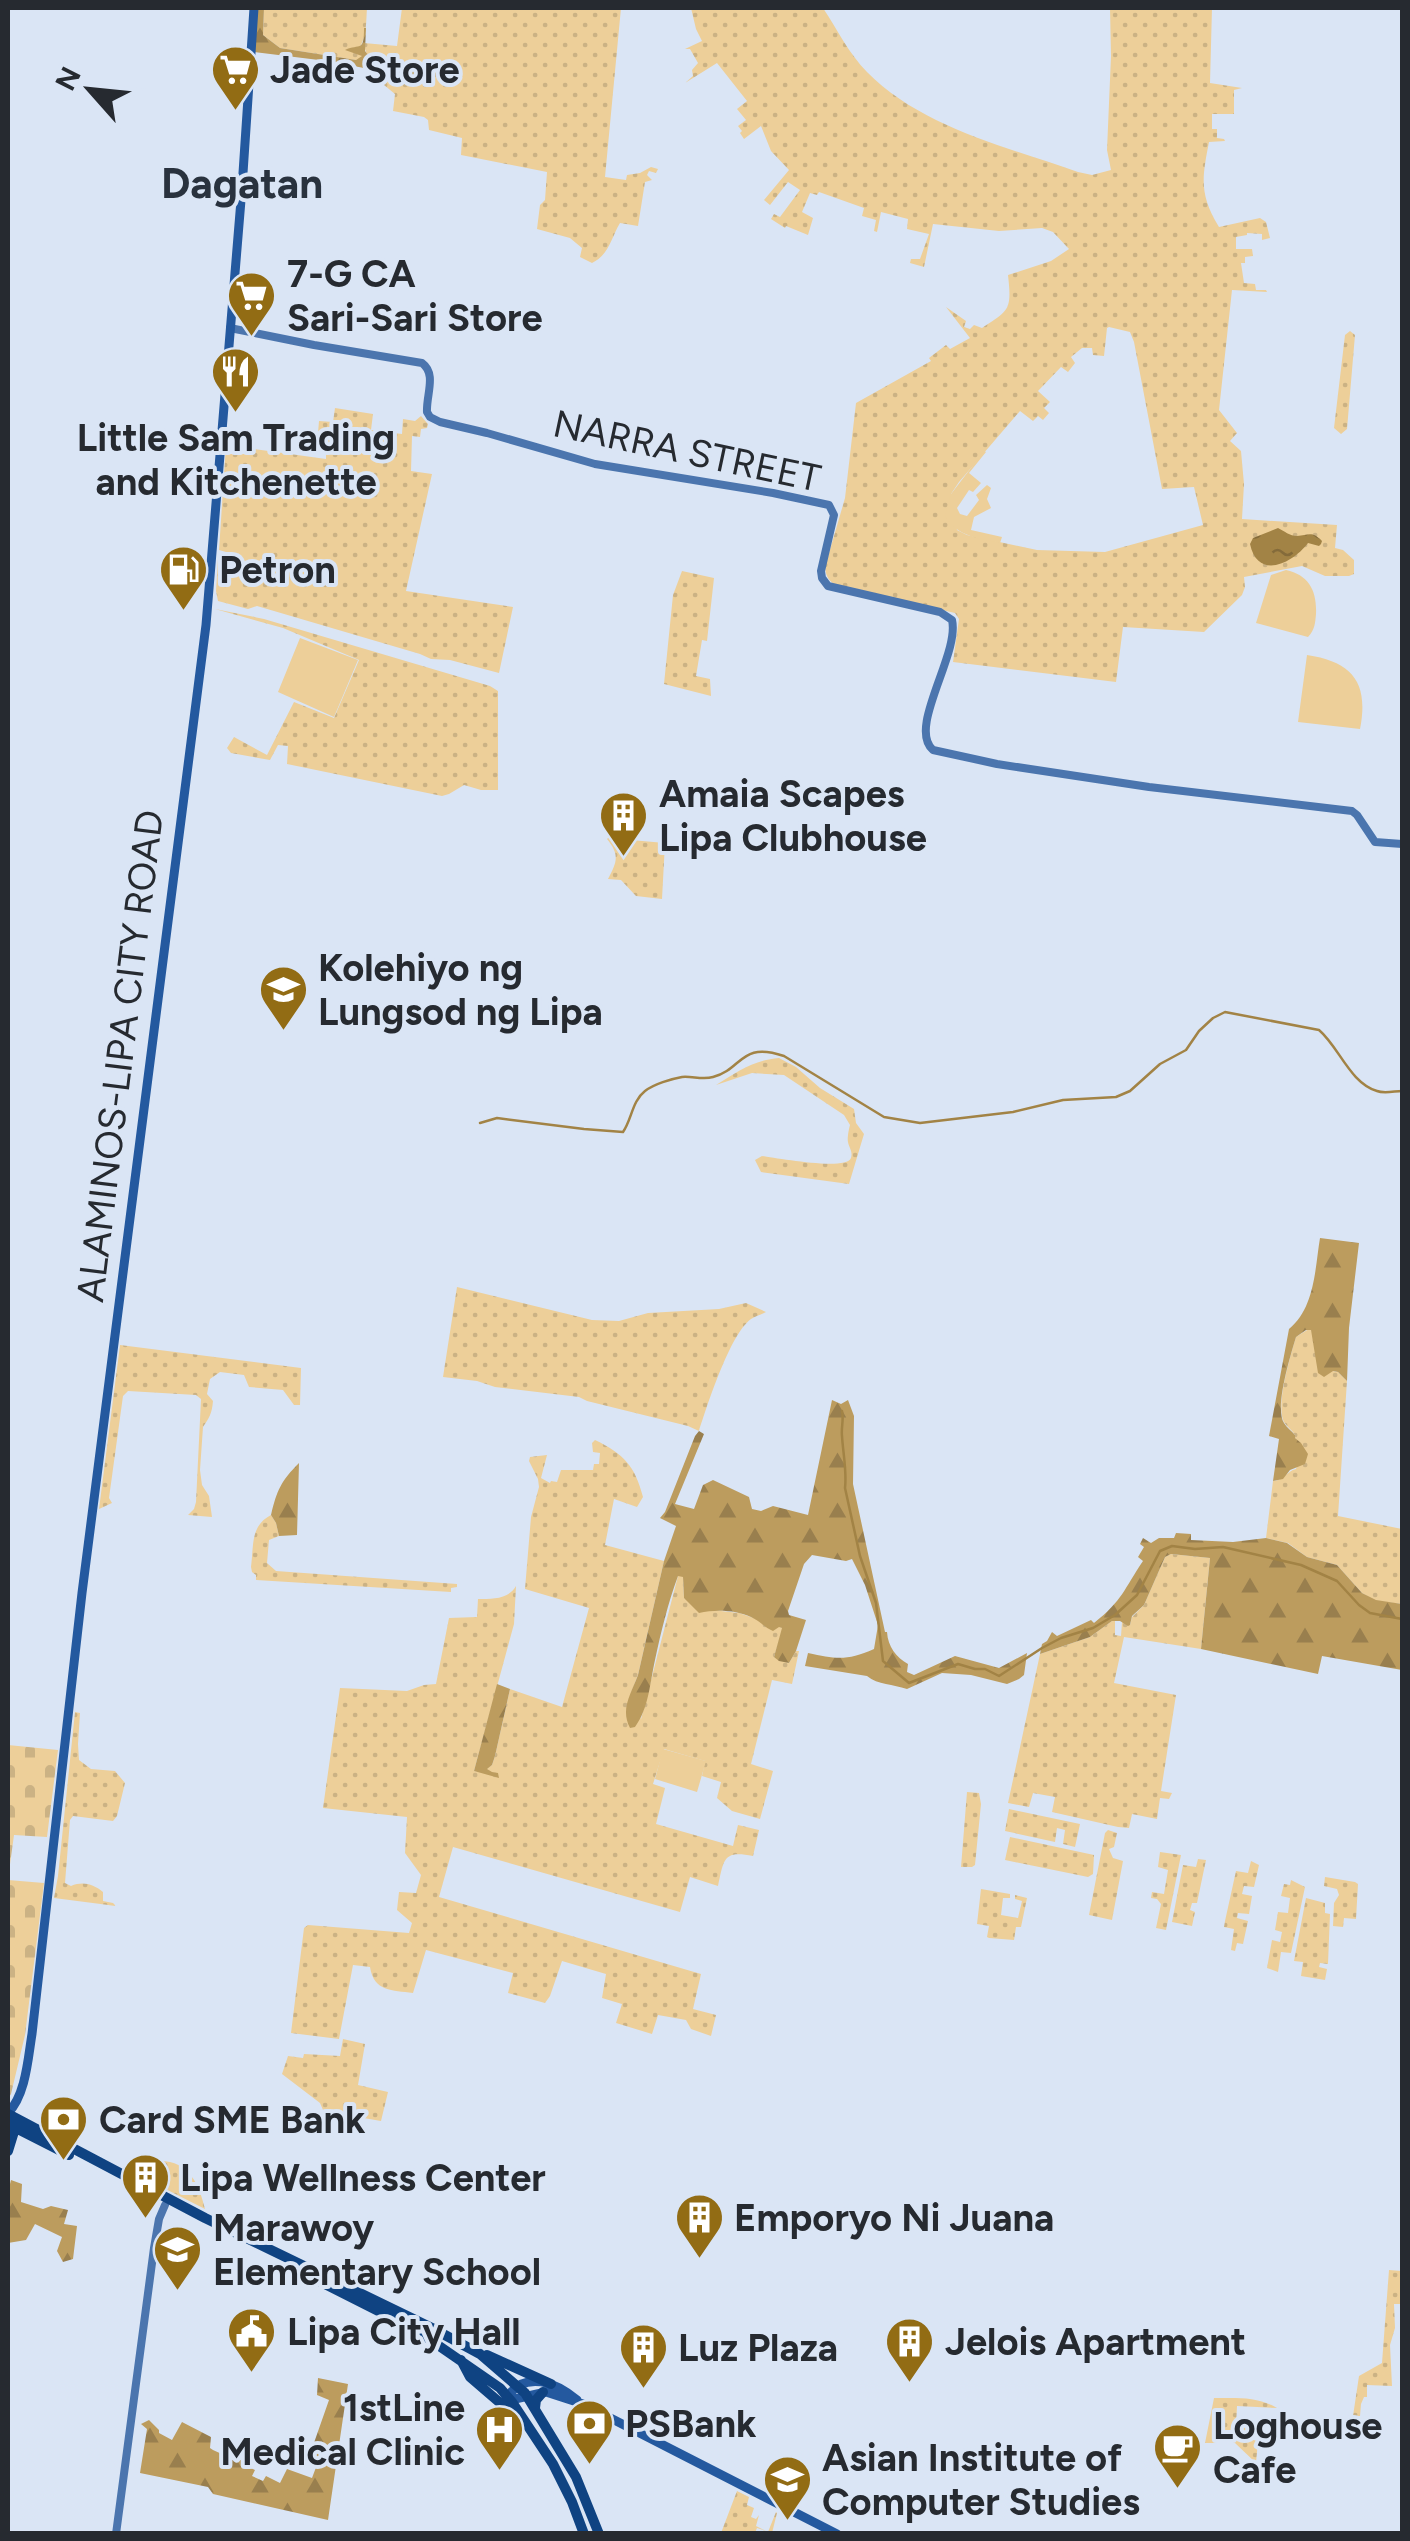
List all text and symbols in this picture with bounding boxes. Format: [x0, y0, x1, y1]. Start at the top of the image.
north arrow [40, 40, 140, 140]
supermarket icon: Jade Store [209, 44, 261, 112]
place label: Jade Store [270, 47, 459, 93]
text: N [48, 61, 88, 96]
district label: Dagatan [161, 158, 323, 209]
place label: 7-G CA Sari-Sari Store [287, 251, 542, 341]
supermarket icon: 7-G CA Sari-Sari Store [226, 270, 278, 338]
restaurant icon: Little Sam Trading and Kitchenette [210, 346, 262, 414]
street label: NARRA STREET [549, 400, 825, 502]
place label: Little Sam Trading and Kitchenette [77, 415, 395, 505]
fuel station icon: Petron [158, 544, 210, 612]
place label: Petron [219, 547, 336, 593]
place label: Amaia Scapes Lipa Clubhouse [659, 771, 927, 861]
building icon: Amaia Scapes Lipa Clubhouse [598, 790, 650, 858]
street label: ALAMINOS-LIPA CITY ROAD [67, 808, 173, 1304]
place label: Kolehiyo ng Lungsod ng Lipa [318, 945, 603, 1035]
school or university icon: Kolehiyo ng Lungsod ng Lipa [257, 964, 309, 1032]
bank icon: Card SME Bank [38, 2094, 90, 2162]
place label: Card SME Bank [99, 2097, 366, 2143]
building icon: Lipa Wellness Center [119, 2152, 171, 2220]
place label: Lipa Wellness Center [180, 2155, 546, 2201]
building icon: Emporyo Ni Juana [673, 2192, 725, 2260]
place label: Emporyo Ni Juana [734, 2195, 1054, 2241]
place label: Marawoy Elementary School [213, 2205, 541, 2295]
school or university icon: Marawoy Elementary School [152, 2224, 204, 2292]
public building icon: Lipa City Hall [226, 2306, 278, 2374]
place label: Lipa City Hall [287, 2309, 521, 2355]
building icon: Jelois Apartment [884, 2316, 936, 2384]
place label: Jelois Apartment [945, 2319, 1246, 2365]
building icon: Luz Plaza [617, 2322, 669, 2390]
place label: Luz Plaza [678, 2325, 838, 2371]
place label: 1stLine Medical Clinic [220, 2385, 465, 2475]
bank icon: PSBank [564, 2398, 616, 2466]
place label: PSBank [625, 2401, 757, 2447]
place label: Loghouse Cafe [1213, 2403, 1382, 2493]
hospital icon: 1stLine Medical Clinic [474, 2404, 526, 2472]
cafe icon: Loghouse Cafe [1152, 2422, 1204, 2490]
place label: Asian Institute of Computer Studies [822, 2435, 1140, 2525]
school or university icon: Asian Institute of Computer Studies [761, 2454, 813, 2522]

